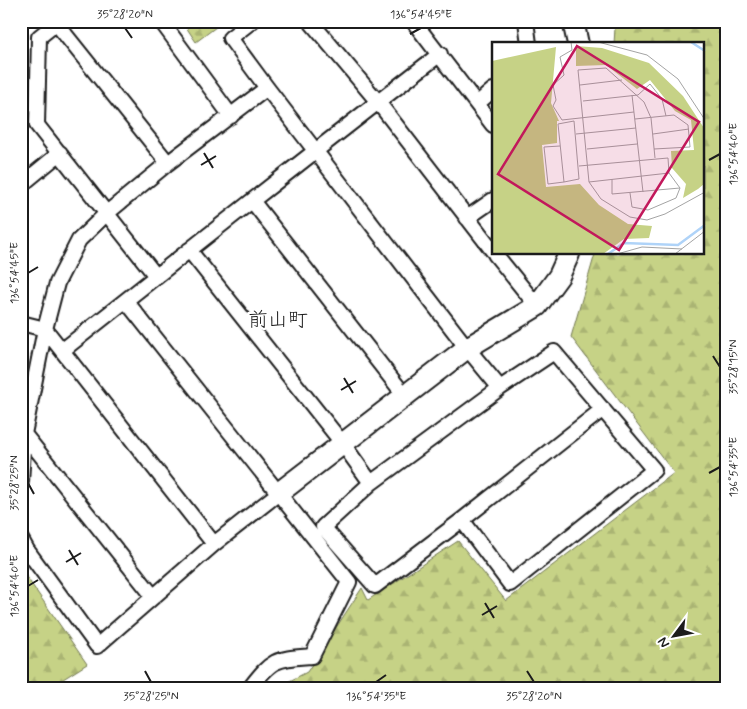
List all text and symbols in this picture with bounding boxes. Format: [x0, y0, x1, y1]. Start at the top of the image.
text: 35°28'20"N [97, 7, 153, 23]
text: 136°54'45"E [390, 7, 452, 23]
inset map [492, 42, 704, 255]
text: 136°54'40"E [726, 123, 742, 185]
text: 136°54'45"E [7, 242, 23, 304]
district label: 前山町 [248, 307, 308, 334]
text: 35°28'15"N [726, 339, 742, 395]
text: 136°54'35"E [726, 437, 742, 497]
text: 35°28'25"N [7, 455, 23, 511]
text: 136°54'40"E [7, 555, 23, 617]
north arrow [650, 612, 700, 662]
text: N [654, 634, 674, 651]
text: 35°28'25"N [123, 689, 179, 705]
text: 136°54'35"E [346, 689, 406, 705]
text: 35°28'20"N [506, 689, 562, 705]

